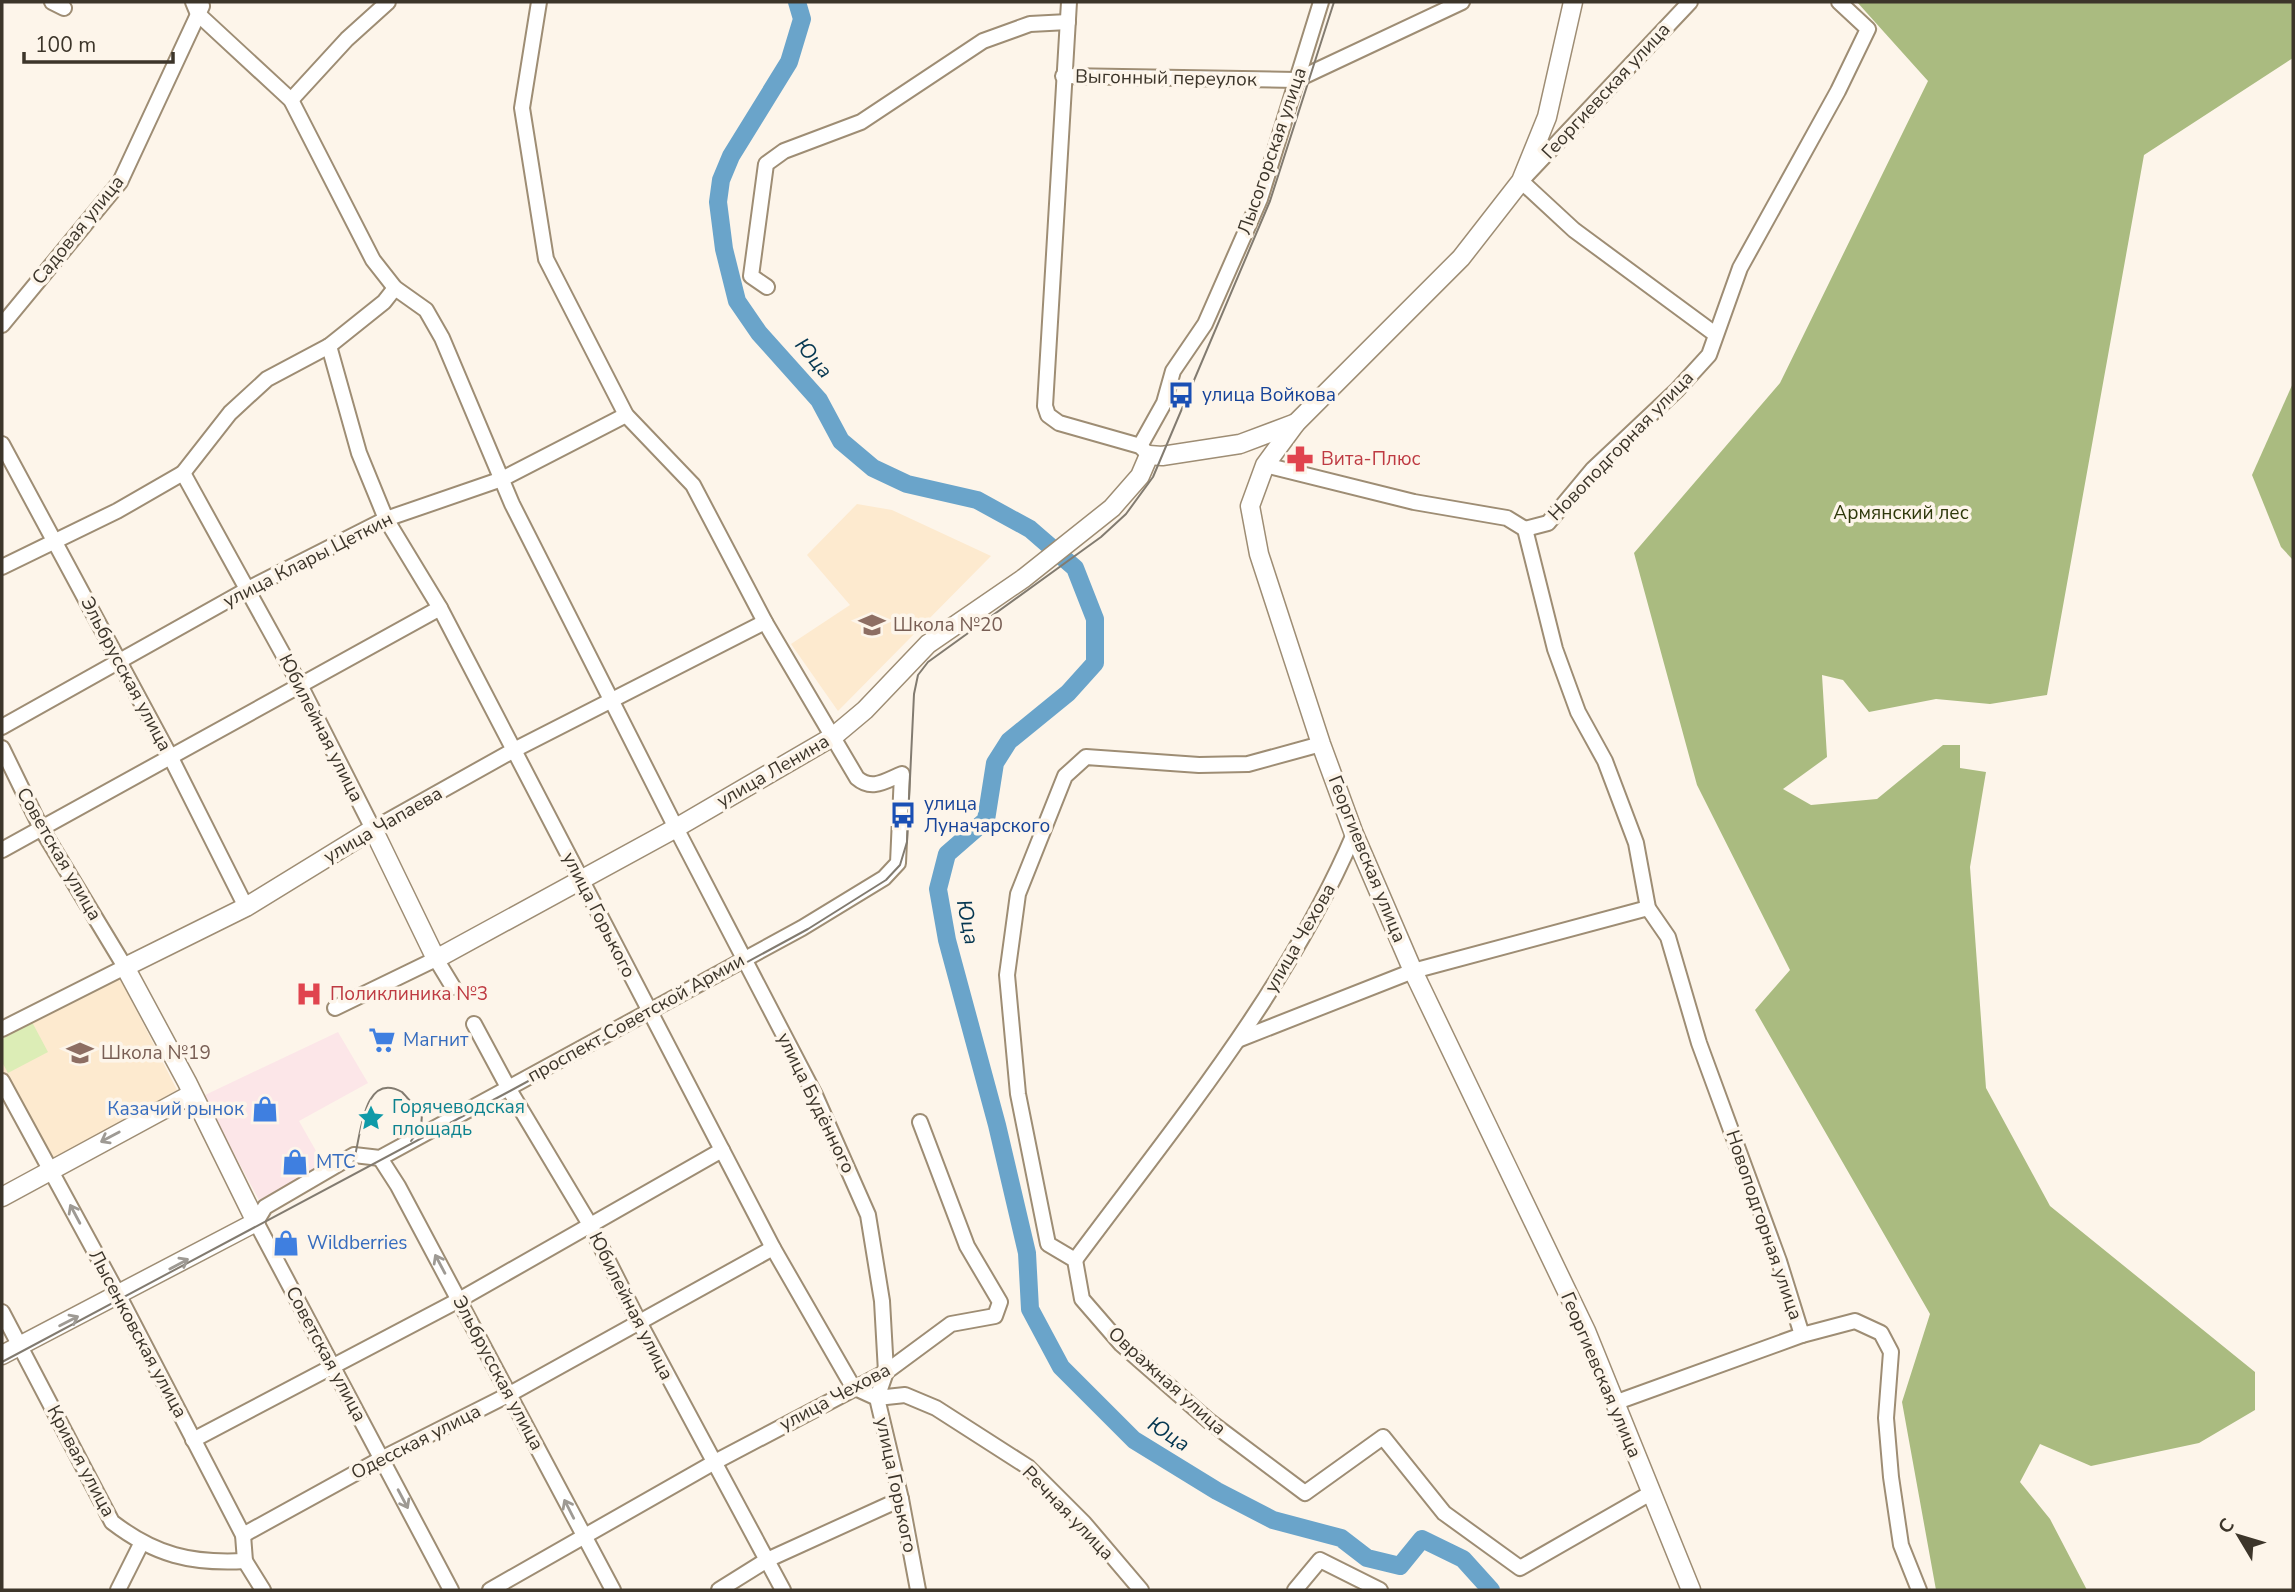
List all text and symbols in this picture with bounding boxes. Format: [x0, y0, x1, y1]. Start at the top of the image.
street label: Георгиевская улица [1536, 17, 1676, 165]
scale bar [24, 21, 173, 65]
text: 100 m [35, 31, 96, 59]
street label: Выгонный переулок [1075, 63, 1257, 93]
street label: Лысогорская улица [1231, 64, 1313, 238]
street label: Садовая улица [26, 170, 130, 290]
water label: Юца [789, 332, 839, 384]
street label: Новоподгорная улица [1542, 365, 1700, 527]
bus stop icon: улица Войкова [1166, 380, 1196, 410]
place label: улица Войкова [1202, 382, 1336, 408]
pharmacy icon: Вита-Плюс [1285, 444, 1315, 474]
place label: Вита-Плюс [1321, 446, 1421, 472]
park label: Армянский лес [1833, 500, 1969, 526]
street label: улица Клары Цеткин [219, 506, 397, 614]
street label: Эльбрусская улица [74, 592, 178, 756]
school or university icon: Школа №20 [857, 610, 887, 640]
place label: Школа №20 [893, 612, 1003, 638]
street label: Юбилейная улица [272, 650, 370, 806]
street label: улица Ленина [712, 728, 834, 814]
street label: Георгиевская улица [1322, 772, 1412, 946]
street label: улица Чапаева [319, 780, 447, 870]
street label: Советская улица [10, 783, 108, 925]
place label: улица Луначарского [924, 791, 1050, 839]
bus stop icon: улица Луначарского [888, 800, 918, 830]
street label: улица Горького [556, 848, 642, 982]
street label: улица Чехова [1258, 879, 1342, 997]
water label: Юца [950, 897, 986, 947]
street label: проспект Советской Армии [523, 947, 749, 1089]
hospital icon: Поликлиника №3 [294, 979, 324, 1009]
place label: Поликлиника №3 [330, 981, 488, 1007]
supermarket icon: Магнит [367, 1025, 397, 1055]
place label: Магнит [403, 1027, 469, 1053]
street label: улица Будённого [771, 1028, 861, 1178]
school or university icon: Школа №19 [65, 1038, 95, 1068]
place label: Школа №19 [101, 1040, 211, 1066]
shop icon: Казачий рынок [250, 1094, 280, 1124]
place label: Горячеводская площадь [392, 1094, 525, 1142]
place label: Казачий рынок [107, 1096, 244, 1122]
place icon: Горячеводская площадь [356, 1103, 386, 1133]
street label: Новоподгорная улица [1719, 1127, 1809, 1323]
one-way arrow [101, 1130, 121, 1144]
shop icon: МТС [280, 1147, 310, 1177]
place label: МТС [316, 1149, 356, 1175]
one-way arrow [68, 1204, 81, 1225]
shop icon: Wildberries [271, 1228, 301, 1258]
street label: Юбилейная улица [582, 1228, 680, 1384]
place label: Wildberries [307, 1230, 407, 1256]
street label: Лысенковская улица [83, 1245, 193, 1423]
one-way arrow [433, 1254, 447, 1275]
one-way arrow [168, 1257, 189, 1270]
street label: Советская улица [279, 1282, 373, 1426]
street label: Георгиевская улица [1554, 1288, 1648, 1462]
street label: Эльбрусская улица [446, 1291, 550, 1455]
one-way arrow [59, 1314, 79, 1328]
street label: Овражная улица [1102, 1321, 1232, 1441]
street label: улица Чехова [775, 1357, 895, 1437]
street label: Одесская улица [347, 1398, 485, 1486]
street label: Кривая улица [41, 1400, 121, 1522]
water label: Юца [1142, 1410, 1196, 1458]
street label: улица Горького [869, 1415, 923, 1555]
street label: Речная улица [1016, 1460, 1120, 1566]
one-way arrow [396, 1488, 410, 1508]
one-way arrow [561, 1499, 575, 1520]
north arrow [2204, 1501, 2274, 1571]
text: С [2212, 1513, 2241, 1539]

